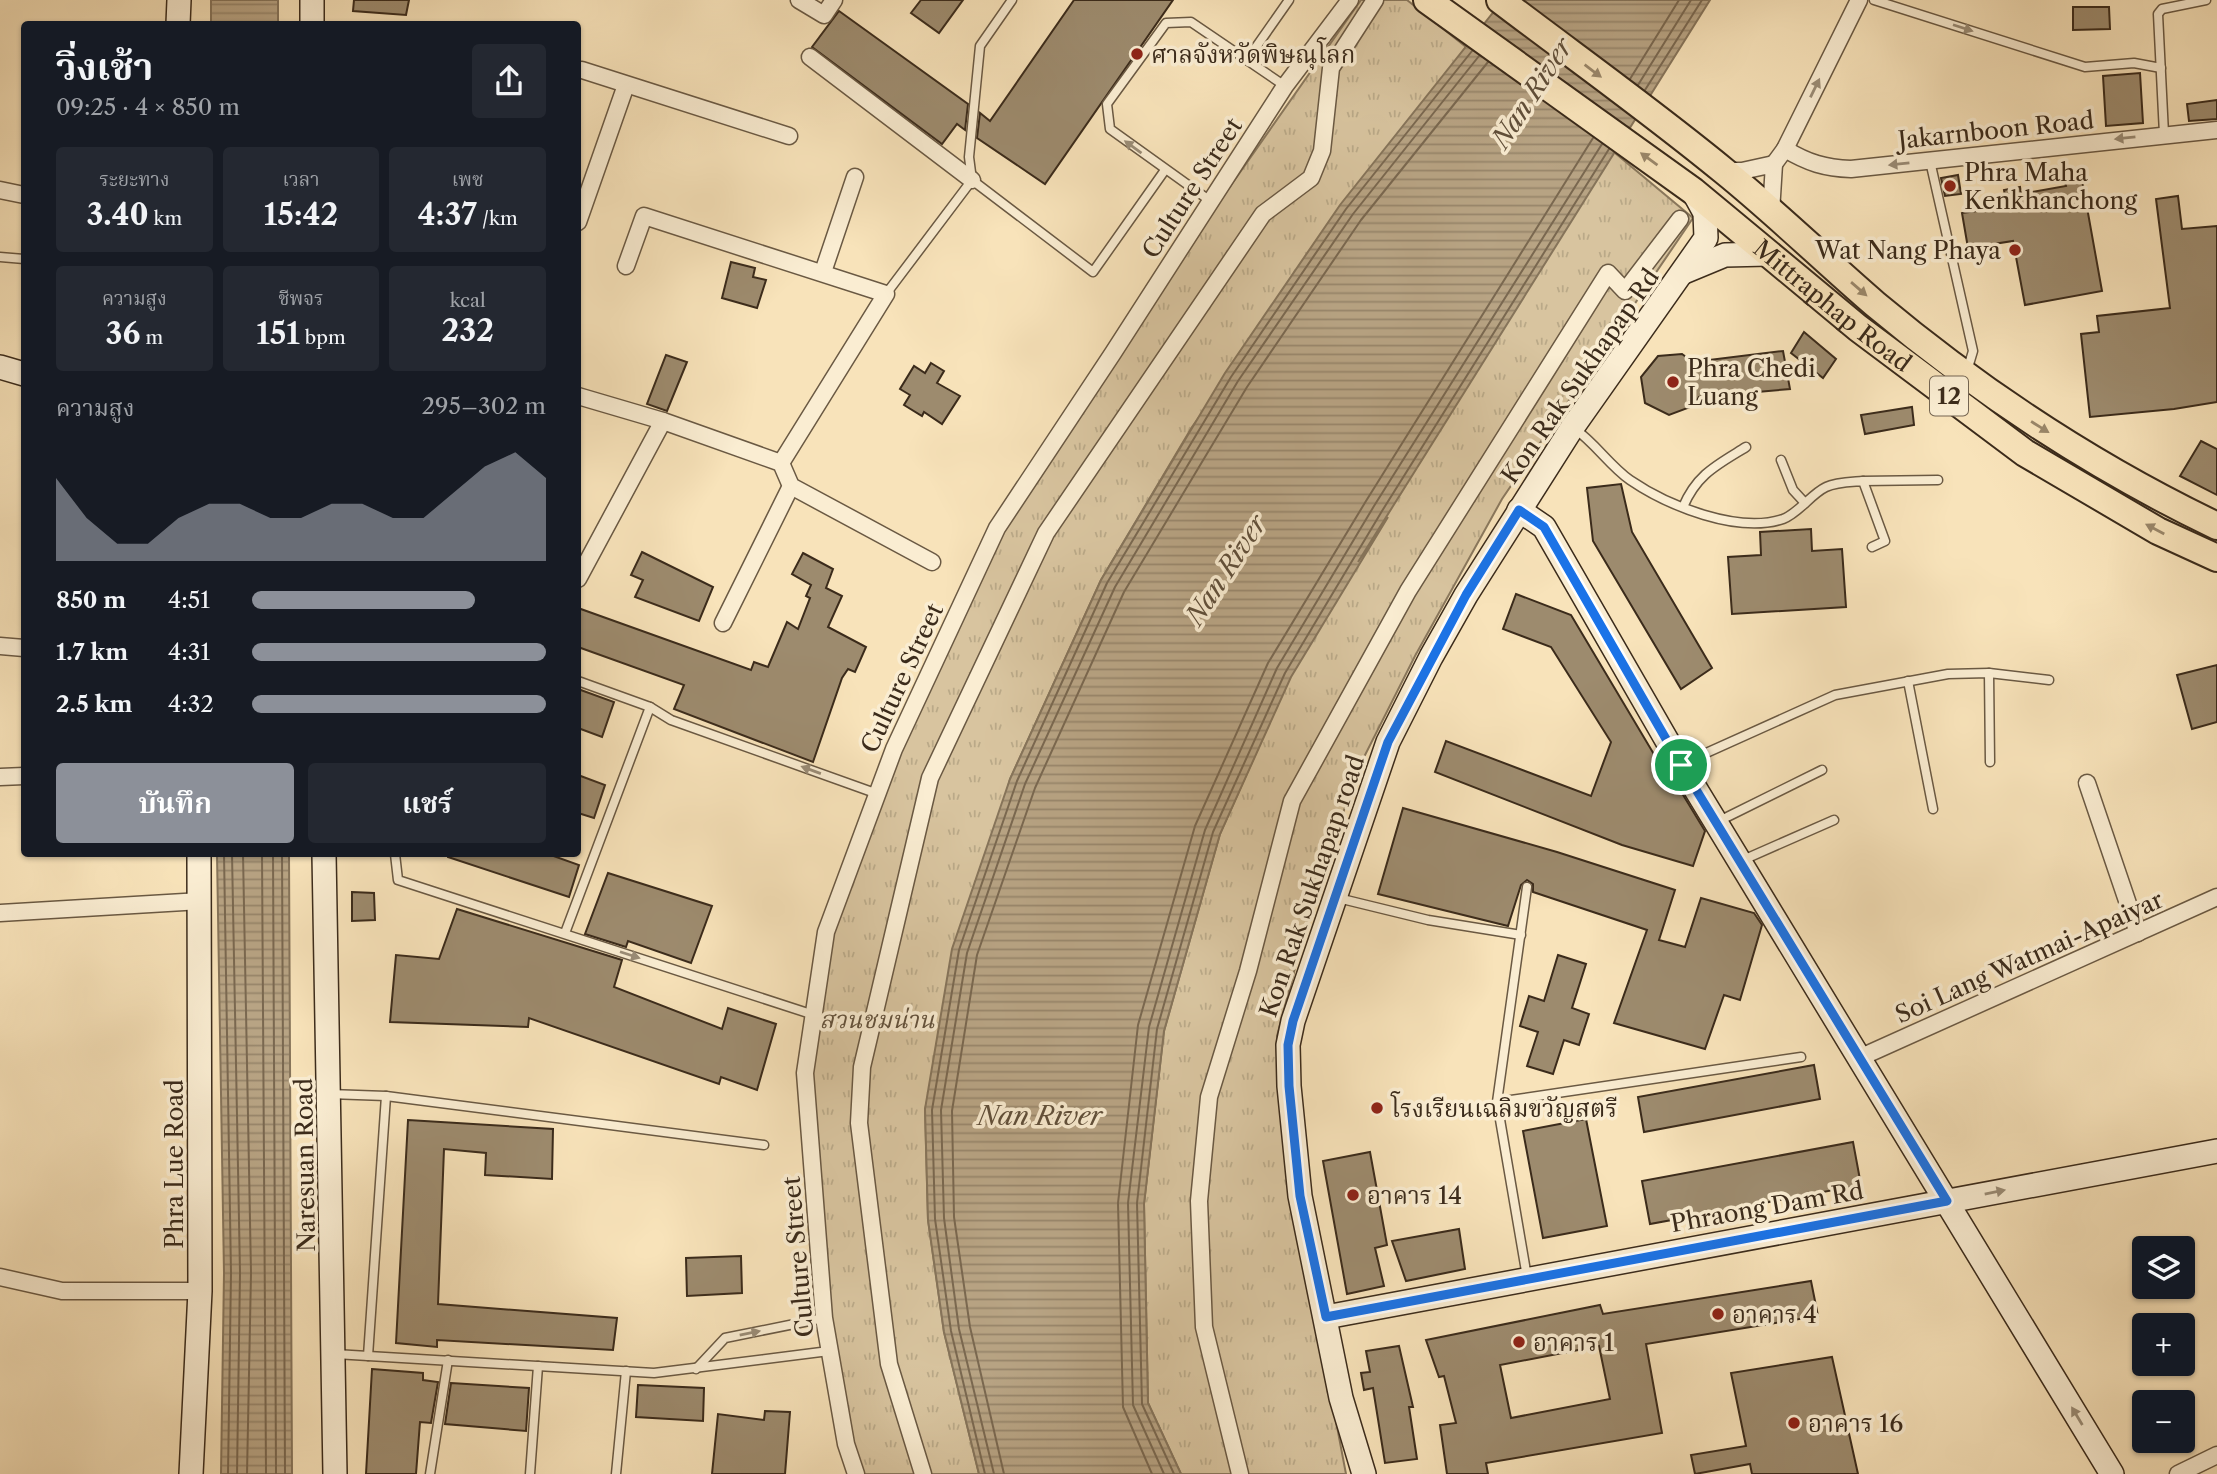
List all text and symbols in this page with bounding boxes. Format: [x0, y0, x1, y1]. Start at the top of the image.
one-way arrow [1952, 23, 1973, 34]
water label: Nan River [1483, 30, 1580, 156]
place label: ศาลจังหวัดพิษณุโลก [1151, 37, 1355, 70]
text: วิ่งเช้า [56, 43, 153, 90]
button: share [472, 44, 546, 118]
marker: ศาลจังหวัดพิษณุโลก [1129, 46, 1145, 62]
one-way arrow [1584, 64, 1602, 79]
one-way arrow [1810, 78, 1821, 98]
text: 09:25 · 4 × 850 m [56, 93, 240, 121]
street label: Jakarnboon Road [1893, 105, 2096, 155]
street label: Culture Street [1136, 112, 1248, 264]
one-way arrow [2113, 133, 2135, 144]
one-way arrow [1124, 140, 1143, 154]
one-way arrow [1640, 152, 1658, 166]
place label: Phra Maha Kenkhanchong [1964, 158, 2137, 215]
one-way arrow [1887, 159, 1909, 170]
text: ระยะทาง [99, 168, 169, 191]
text: เวลา [282, 168, 320, 191]
text: เพซ [452, 168, 484, 191]
marker: Phra Maha Kenkhanchong [1942, 178, 1958, 194]
text: 3.40 [86, 196, 149, 233]
text: 15:42 [264, 196, 338, 233]
text: 4:37 [418, 196, 477, 233]
text: km [149, 207, 182, 230]
text: /km [477, 207, 518, 230]
street label: Mittraphap Road [1748, 233, 1918, 378]
place label: Wat Nang Phaya [1814, 236, 2001, 265]
marker: Wat Nang Phaya [2007, 242, 2023, 258]
street label: Kon Rak Sukhapap Rd [1495, 263, 1665, 489]
one-way arrow [1850, 281, 1868, 297]
text: ความสูง [102, 287, 167, 310]
text: ชีพจร [278, 287, 324, 310]
text: kcal [450, 289, 486, 312]
text: 232 [441, 312, 494, 349]
text: 36 [106, 315, 140, 352]
text: 151 [256, 315, 300, 352]
text: m [140, 326, 163, 349]
text: bpm [300, 326, 346, 349]
place label: Phra Chedi Luang [1687, 354, 1816, 411]
marker: Phra Chedi Luang [1665, 374, 1681, 390]
road number: 12 [1930, 376, 1968, 416]
text: 295–302 m [422, 392, 546, 420]
text: ความสูง [56, 394, 134, 422]
one-way arrow [2030, 420, 2049, 433]
water label: Nan River [1177, 507, 1274, 633]
one-way arrow [2145, 523, 2165, 535]
text: 850 m [56, 586, 126, 614]
text: 4:51 [168, 586, 210, 614]
street label: Culture Street [855, 598, 949, 757]
text: 1.7 km [56, 638, 128, 666]
text: 4:31 [168, 638, 210, 666]
text: 2.5 km [56, 690, 132, 718]
text: 4:32 [168, 690, 214, 718]
pin [1651, 735, 1711, 795]
icon: arrive [1662, 746, 1700, 784]
street label: Kon Rak Sukhapap road [1254, 751, 1371, 1021]
button: บันทึก [56, 763, 294, 843]
button: แชร์ [308, 763, 546, 843]
one-way arrow [801, 764, 822, 775]
street label: Soi Lang Watmai-Apaiyar [1891, 885, 2167, 1029]
one-way arrow [620, 950, 641, 960]
park label: สวนชมน่าน [819, 1005, 935, 1034]
street label: Naresuan Road [289, 1077, 321, 1252]
street label: Phra Lue Road [160, 1079, 189, 1249]
place label: โรงเรียนเฉลิมขวัญสตรี [1390, 1091, 1617, 1123]
water label: Nan River [976, 1100, 1104, 1132]
marker: โรงเรียนเฉลิมขวัญสตรี [1369, 1100, 1385, 1116]
street label: Culture Street [776, 1175, 819, 1339]
street label: Phraong Dam Rd [1668, 1176, 1866, 1238]
place label: อาคาร 14 [1367, 1181, 1462, 1210]
marker: อาคาร 14 [1345, 1187, 1361, 1203]
one-way arrow [1984, 1187, 2006, 1198]
map controls [2132, 1236, 2195, 1453]
button: layers [2132, 1236, 2195, 1299]
place label: อาคาร 4 [1732, 1300, 1817, 1329]
marker: อาคาร 4 [1710, 1306, 1726, 1322]
button: + [2132, 1313, 2195, 1376]
one-way arrow [739, 1327, 761, 1338]
place label: อาคาร 1 [1533, 1328, 1614, 1357]
marker: อาคาร 1 [1511, 1334, 1527, 1350]
button: − [2132, 1390, 2195, 1453]
one-way arrow [2071, 1406, 2083, 1425]
place label: อาคาร 16 [1808, 1409, 1903, 1438]
marker: อาคาร 16 [1786, 1415, 1802, 1431]

